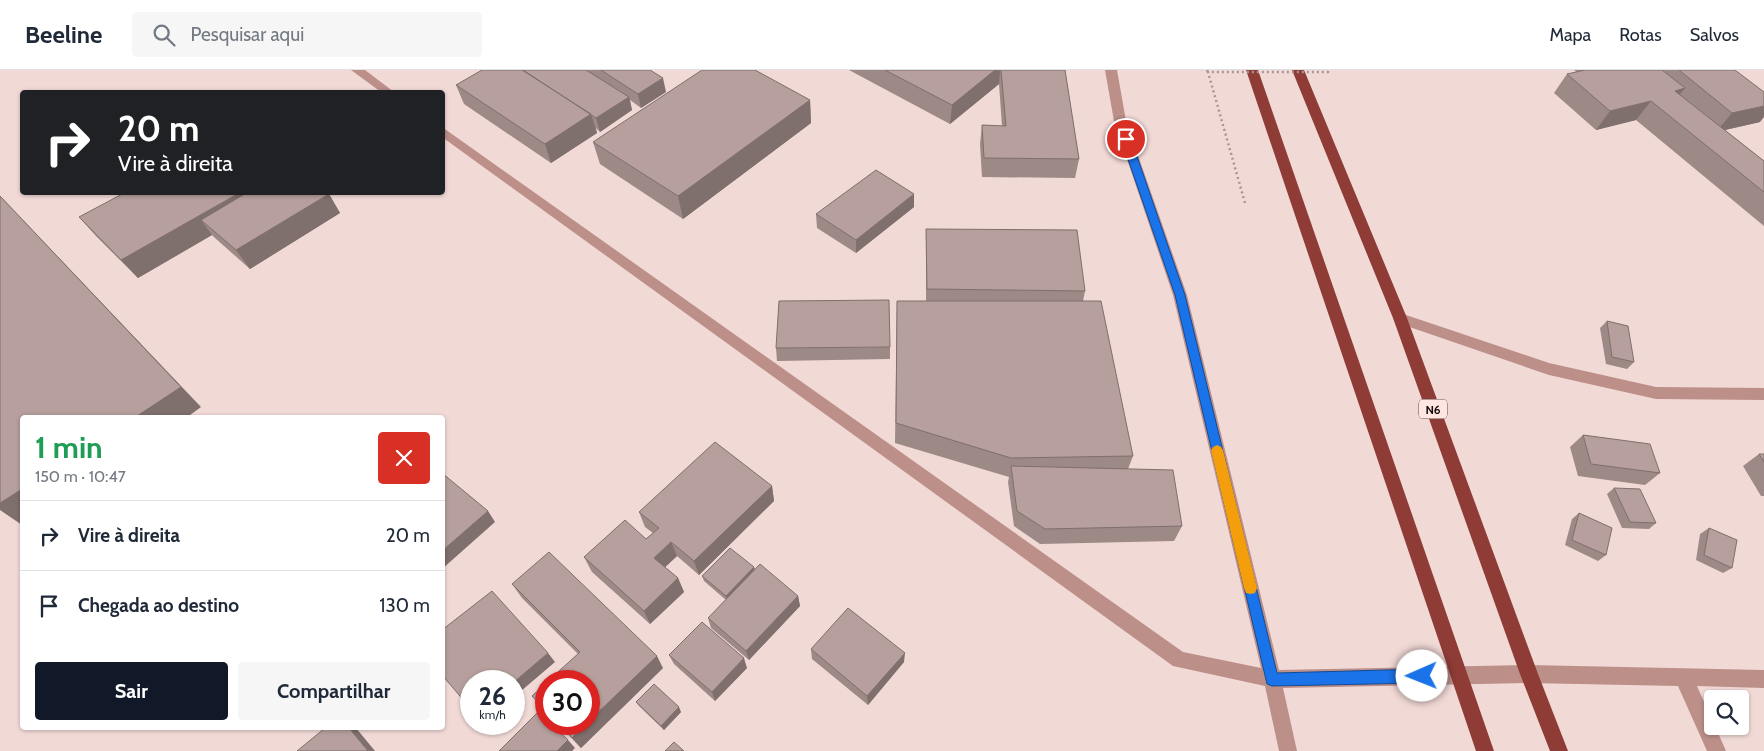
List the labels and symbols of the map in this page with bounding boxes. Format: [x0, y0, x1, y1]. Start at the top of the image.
pin [1105, 118, 1147, 160]
road number: N6 [1419, 399, 1447, 418]
position arrow [1395, 649, 1447, 701]
speed limit sign: 30 [535, 670, 600, 735]

